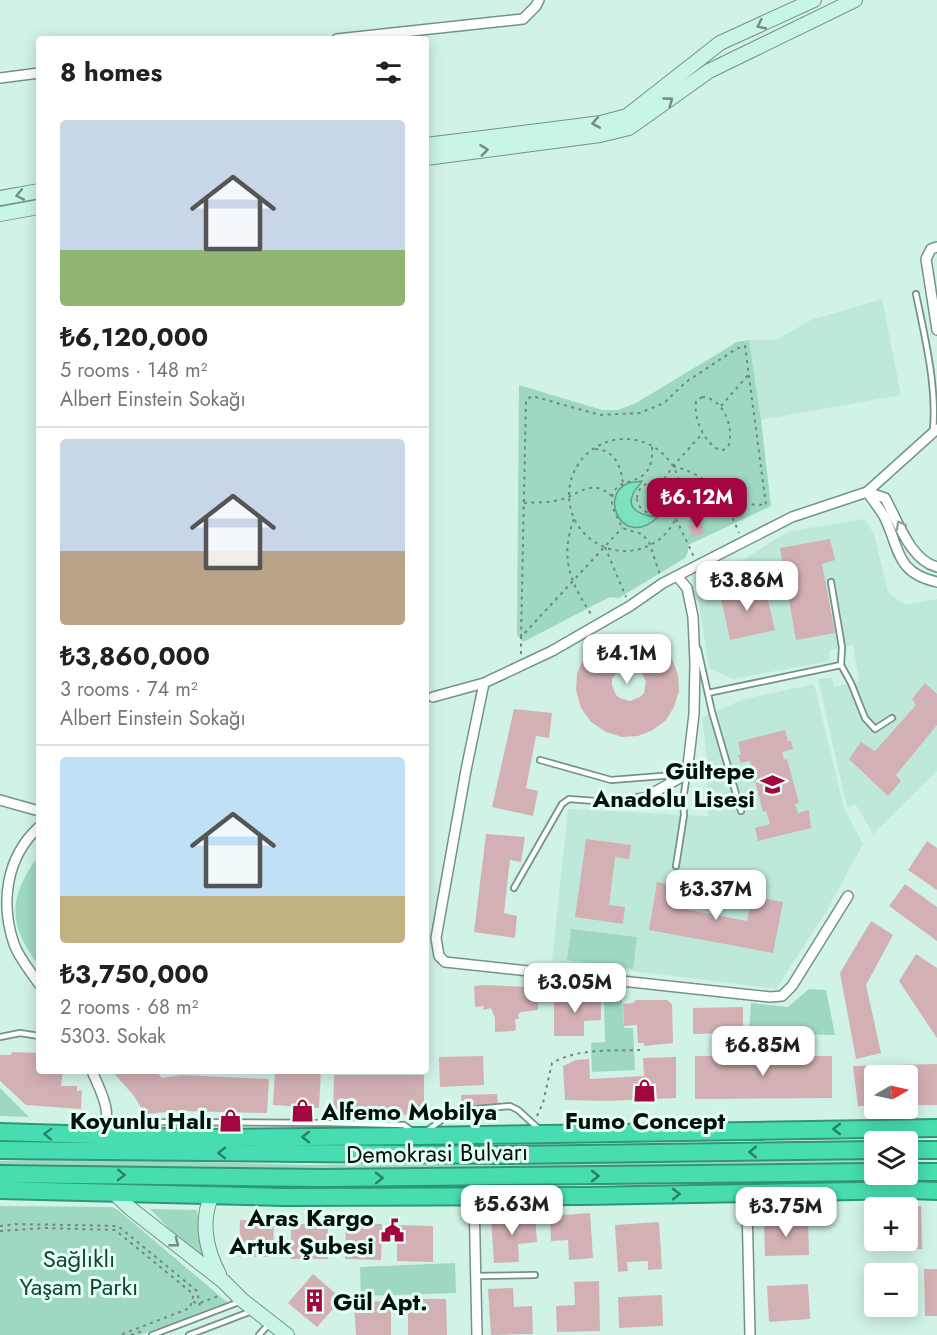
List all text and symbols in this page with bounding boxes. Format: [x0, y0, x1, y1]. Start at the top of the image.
one-way arrow [757, 17, 768, 29]
text: 8 homes [60, 53, 162, 91]
icon: filters [372, 56, 405, 89]
one-way arrow [662, 97, 673, 108]
one-way arrow [592, 117, 601, 129]
one-way arrow [479, 145, 489, 157]
icon: home [179, 159, 287, 267]
one-way arrow [15, 188, 25, 201]
text: ₺6,120,000 [60, 318, 208, 356]
text: 5 rooms · 148 m² [60, 356, 207, 385]
text: Albert Einstein Sokağı [60, 385, 246, 414]
icon: home [179, 478, 287, 586]
pin: ₺6.12M [648, 478, 746, 529]
text: ₺6.12M [661, 483, 733, 512]
one-way arrow [896, 521, 907, 531]
pin: ₺3.86M [698, 561, 796, 612]
text: ₺3.86M [710, 566, 784, 595]
pin: ₺4.1M [585, 634, 669, 685]
text: ₺3,860,000 [60, 637, 210, 675]
text: ₺4.1M [597, 639, 657, 668]
text: 3 rooms · 74 m² [60, 675, 198, 704]
text: Albert Einstein Sokağı [60, 704, 246, 733]
place label: Gültepe Anadolu Lisesi [592, 753, 755, 816]
school or university icon: Gültepe Anadolu Lisesi [760, 771, 786, 797]
icon: home [179, 796, 287, 904]
pin: ₺3.37M [667, 870, 765, 921]
text: ₺3.37M [680, 875, 752, 904]
text: ₺3,750,000 [60, 955, 209, 993]
pin: ₺3.05M [526, 963, 624, 1014]
text: ₺3.05M [538, 968, 612, 997]
text: 2 rooms · 68 m² [60, 993, 198, 1022]
text: 5303. Sokak [60, 1022, 166, 1051]
pin: ₺6.85M [714, 1026, 812, 1077]
text: ₺6.85M [726, 1031, 800, 1060]
north arrow [864, 1065, 918, 1119]
map controls [864, 1065, 918, 1317]
shop icon: Fumo Concept [632, 1077, 658, 1103]
place label: Alfemo Mobilya [320, 1094, 497, 1129]
shop icon: Alfemo Mobilya [290, 1098, 316, 1124]
place label: Koyunlu Halı [70, 1103, 212, 1138]
place label: Fumo Concept [565, 1103, 726, 1138]
shop icon: Koyunlu Halı [217, 1107, 243, 1133]
one-way arrow [832, 1123, 841, 1135]
one-way arrow [43, 1128, 52, 1141]
one-way arrow [301, 1131, 310, 1143]
button: layers [864, 1131, 918, 1185]
street label: Demokrasi Bulvarı [346, 1134, 528, 1172]
one-way arrow [749, 1146, 758, 1158]
one-way arrow [218, 1147, 227, 1159]
one-way arrow [117, 1169, 126, 1181]
one-way arrow [591, 1170, 600, 1182]
one-way arrow [375, 1171, 384, 1184]
pin: ₺5.63M [463, 1185, 561, 1236]
pin: ₺3.75M [737, 1187, 835, 1238]
one-way arrow [672, 1188, 681, 1200]
text: ₺5.63M [475, 1190, 549, 1219]
text: ₺3.75M [750, 1192, 822, 1221]
button: + [864, 1197, 918, 1251]
place label: Aras Kargo Artuk Şubesi [228, 1200, 374, 1263]
public building icon: Aras Kargo Artuk Şubesi [379, 1218, 405, 1244]
one-way arrow [168, 1236, 179, 1247]
park label: Sağlıklı Yaşam Parkı [20, 1241, 138, 1304]
button: − [864, 1263, 918, 1317]
place label: Gül Apt. [333, 1284, 428, 1319]
building icon: Gül Apt. [302, 1288, 328, 1314]

